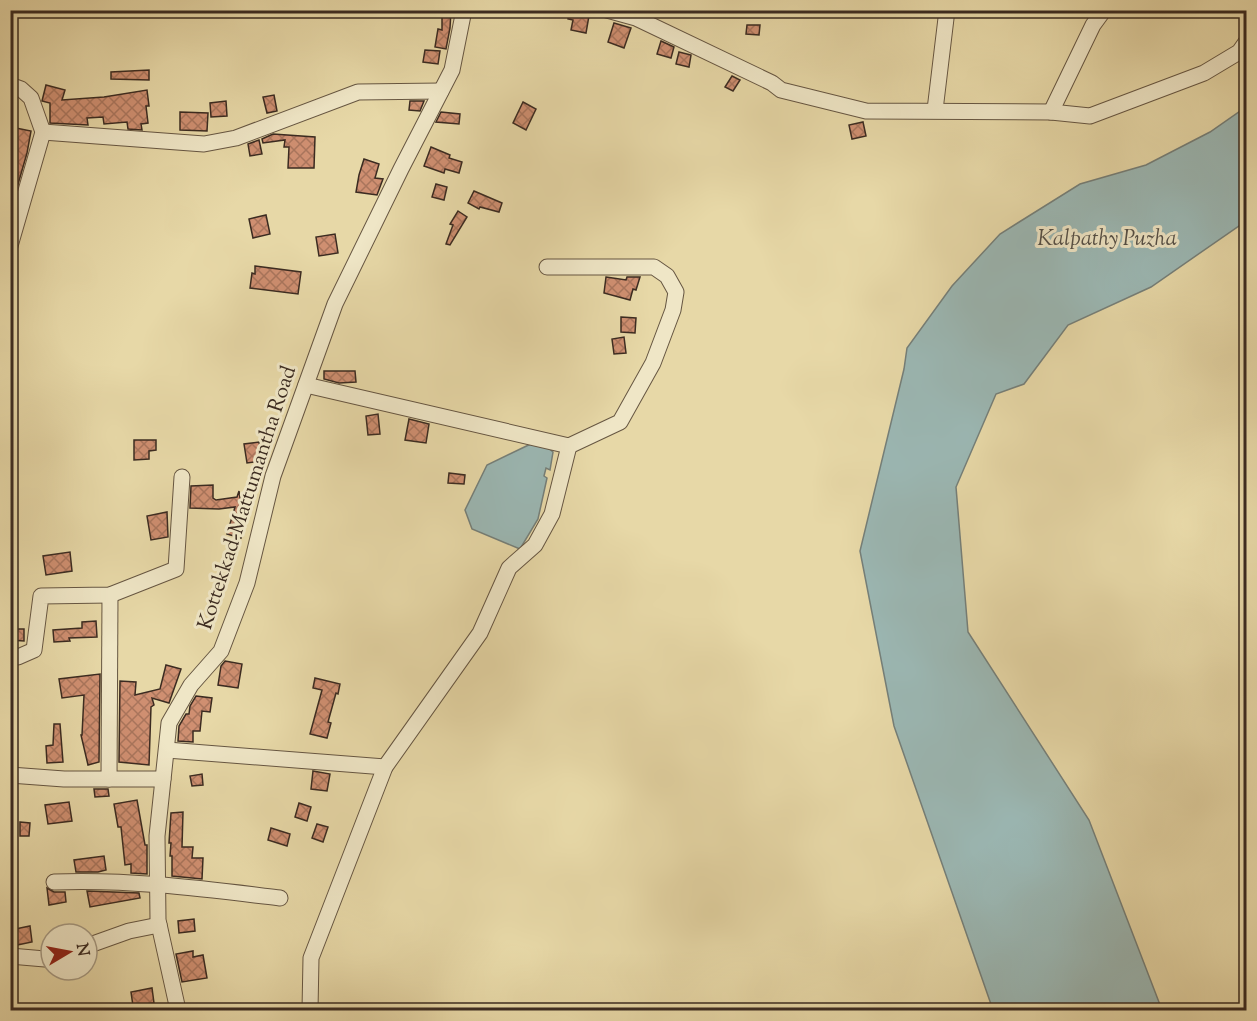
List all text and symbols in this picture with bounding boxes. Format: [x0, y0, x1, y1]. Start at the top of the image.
water label: Kalpathy Puzha [1037, 224, 1177, 256]
street label: Kottekkad-Mattumantha Road [191, 362, 305, 634]
north arrow [39, 922, 99, 982]
text: N [69, 942, 94, 958]

